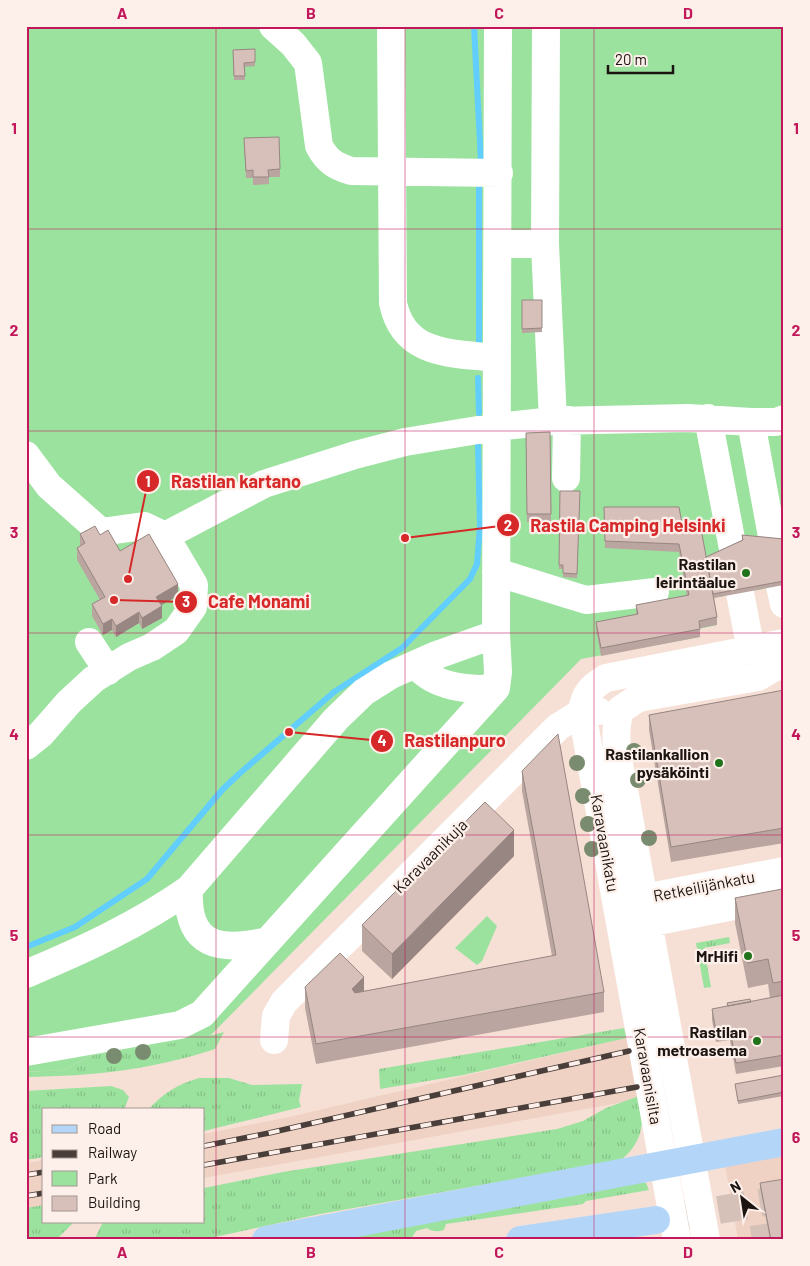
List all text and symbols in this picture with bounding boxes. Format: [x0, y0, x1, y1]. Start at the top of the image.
text: A [117, 3, 128, 22]
text: B [306, 3, 316, 22]
text: C [494, 3, 504, 22]
text: D [683, 3, 693, 22]
scale bar [608, 42, 672, 74]
text: 20 m [615, 50, 647, 68]
text: 1 [11, 118, 17, 137]
text: 1 [793, 118, 799, 137]
text: 2 [10, 320, 19, 339]
text: 2 [792, 320, 801, 339]
callout: Rastilan kartano [136, 465, 311, 498]
text: Rastilan kartano [171, 470, 301, 492]
text: 1 [145, 472, 151, 490]
callout: Rastila Camping Helsinki [496, 509, 736, 542]
text: Rastila Camping Helsinki [530, 514, 726, 536]
text: 2 [504, 516, 512, 534]
text: 3 [10, 522, 18, 541]
text: 3 [792, 522, 800, 541]
place label: Rastilan leirintäalue [656, 554, 736, 591]
marker: Rastilan leirintäalue [740, 567, 752, 579]
callout: Cafe Monami [174, 586, 320, 619]
text: Cafe Monami [208, 590, 310, 612]
text: 3 [182, 592, 190, 610]
text: 4 [9, 724, 19, 743]
callout: Rastilanpuro [369, 724, 516, 757]
text: 4 [791, 724, 801, 743]
text: Rastilanpuro [404, 729, 506, 751]
text: 4 [377, 731, 387, 749]
place label: Rastilankallion pysäköinti [605, 744, 709, 781]
marker: Rastilankallion pysäköinti [713, 757, 725, 769]
street label: Karavaanikatu [588, 793, 623, 893]
street label: Karavaanikuja [389, 815, 471, 897]
street label: Retkeilijänkatu [651, 866, 756, 905]
text: 5 [10, 925, 19, 944]
text: 5 [792, 925, 801, 944]
place label: MrHifi [696, 946, 738, 965]
marker: MrHifi [742, 950, 754, 962]
place label: Rastilan metroasema [657, 1022, 747, 1059]
street label: Karavaanisilta [631, 1026, 666, 1126]
marker: Rastilan metroasema [751, 1035, 763, 1047]
legend [42, 1108, 205, 1224]
text: Road [88, 1119, 121, 1137]
text: 6 [10, 1127, 19, 1146]
text: 6 [792, 1127, 801, 1146]
text: Railway [88, 1143, 137, 1161]
text: Park [88, 1169, 118, 1187]
north arrow [718, 1174, 768, 1224]
text: N [727, 1177, 744, 1196]
text: Building [88, 1193, 141, 1211]
text: A [117, 1242, 128, 1261]
text: B [306, 1242, 316, 1261]
text: C [494, 1242, 504, 1261]
text: D [683, 1242, 693, 1261]

